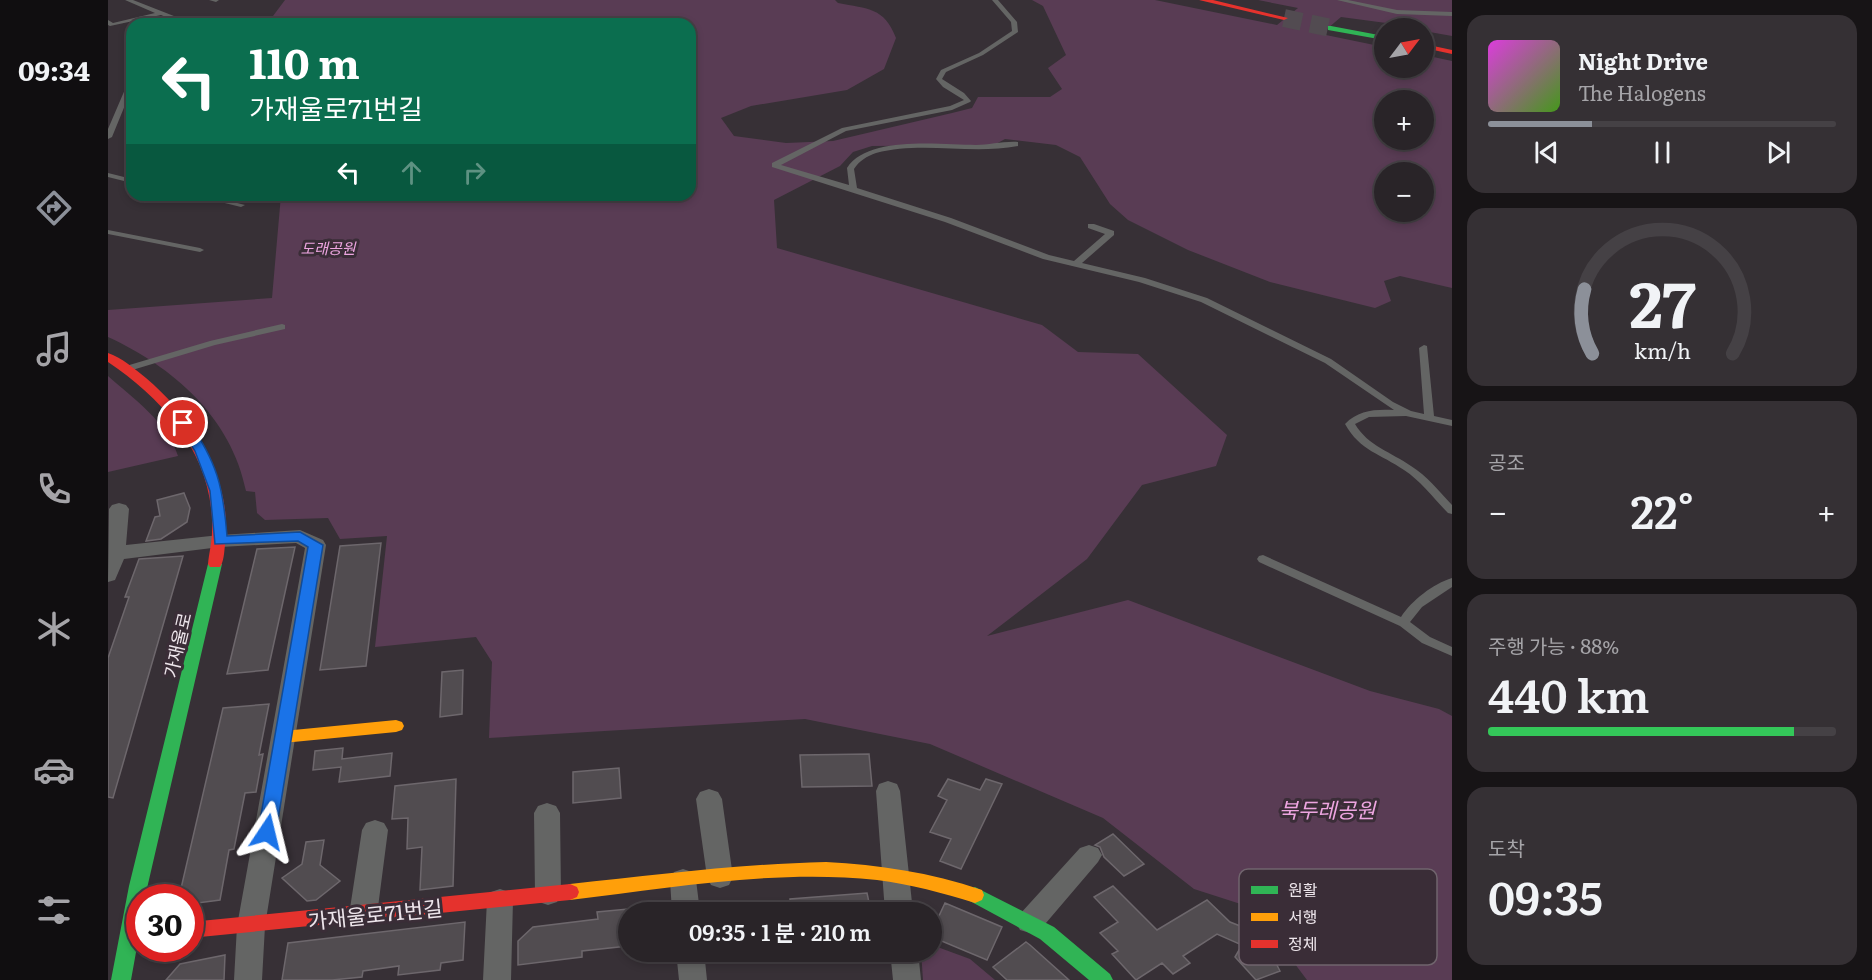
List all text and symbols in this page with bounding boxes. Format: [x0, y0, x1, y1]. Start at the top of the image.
north arrow [1374, 18, 1434, 78]
map controls [1374, 18, 1434, 222]
text: 110 m [249, 30, 360, 92]
icon: left [150, 42, 228, 120]
text: Night Drive [1578, 44, 1708, 77]
text: 09:34 [18, 49, 90, 89]
text: The Halogens [1578, 77, 1706, 107]
text: 가재울로71번길 [249, 87, 423, 127]
button: + [1374, 90, 1434, 150]
icon: previous [1530, 136, 1563, 169]
icon: pause [1646, 136, 1679, 169]
icon: next [1762, 136, 1795, 169]
icon: left [332, 156, 365, 189]
icon: ahead [395, 156, 428, 189]
icon: right [458, 156, 491, 189]
button: − [1374, 162, 1434, 222]
icon: directions [33, 187, 75, 229]
park label: 도래공원 [300, 236, 357, 259]
text: 27 [1629, 255, 1695, 347]
icon: music [33, 328, 75, 370]
text: km/h [1633, 334, 1691, 366]
pin [157, 397, 208, 448]
icon: arrive [166, 406, 199, 439]
text: 공조 [1488, 446, 1525, 476]
icon: phone [33, 468, 75, 510]
text: 22° [1630, 476, 1694, 543]
text: − [1488, 485, 1507, 534]
text: + [1817, 485, 1836, 534]
icon: climate [33, 608, 75, 650]
street label: 가재울로 [156, 610, 198, 680]
text: 주행 가능 · 88% [1488, 630, 1619, 660]
text: 440 km [1488, 660, 1650, 727]
icon: car [33, 749, 75, 791]
park label: 북두레공원 [1279, 793, 1377, 824]
position arrow [235, 800, 299, 864]
text: 도착 [1488, 832, 1525, 862]
text: 09:35 [1488, 862, 1603, 929]
legend [1239, 869, 1437, 965]
text: 원활 [1288, 877, 1318, 901]
speed limit sign: 30 [126, 884, 204, 962]
icon: filters [33, 889, 75, 931]
street label: 가재울로71번길 [306, 891, 444, 935]
text: 서행 [1288, 904, 1317, 928]
text: 09:35 · 1 분 · 210 m [689, 915, 871, 948]
text: 정체 [1288, 931, 1317, 955]

